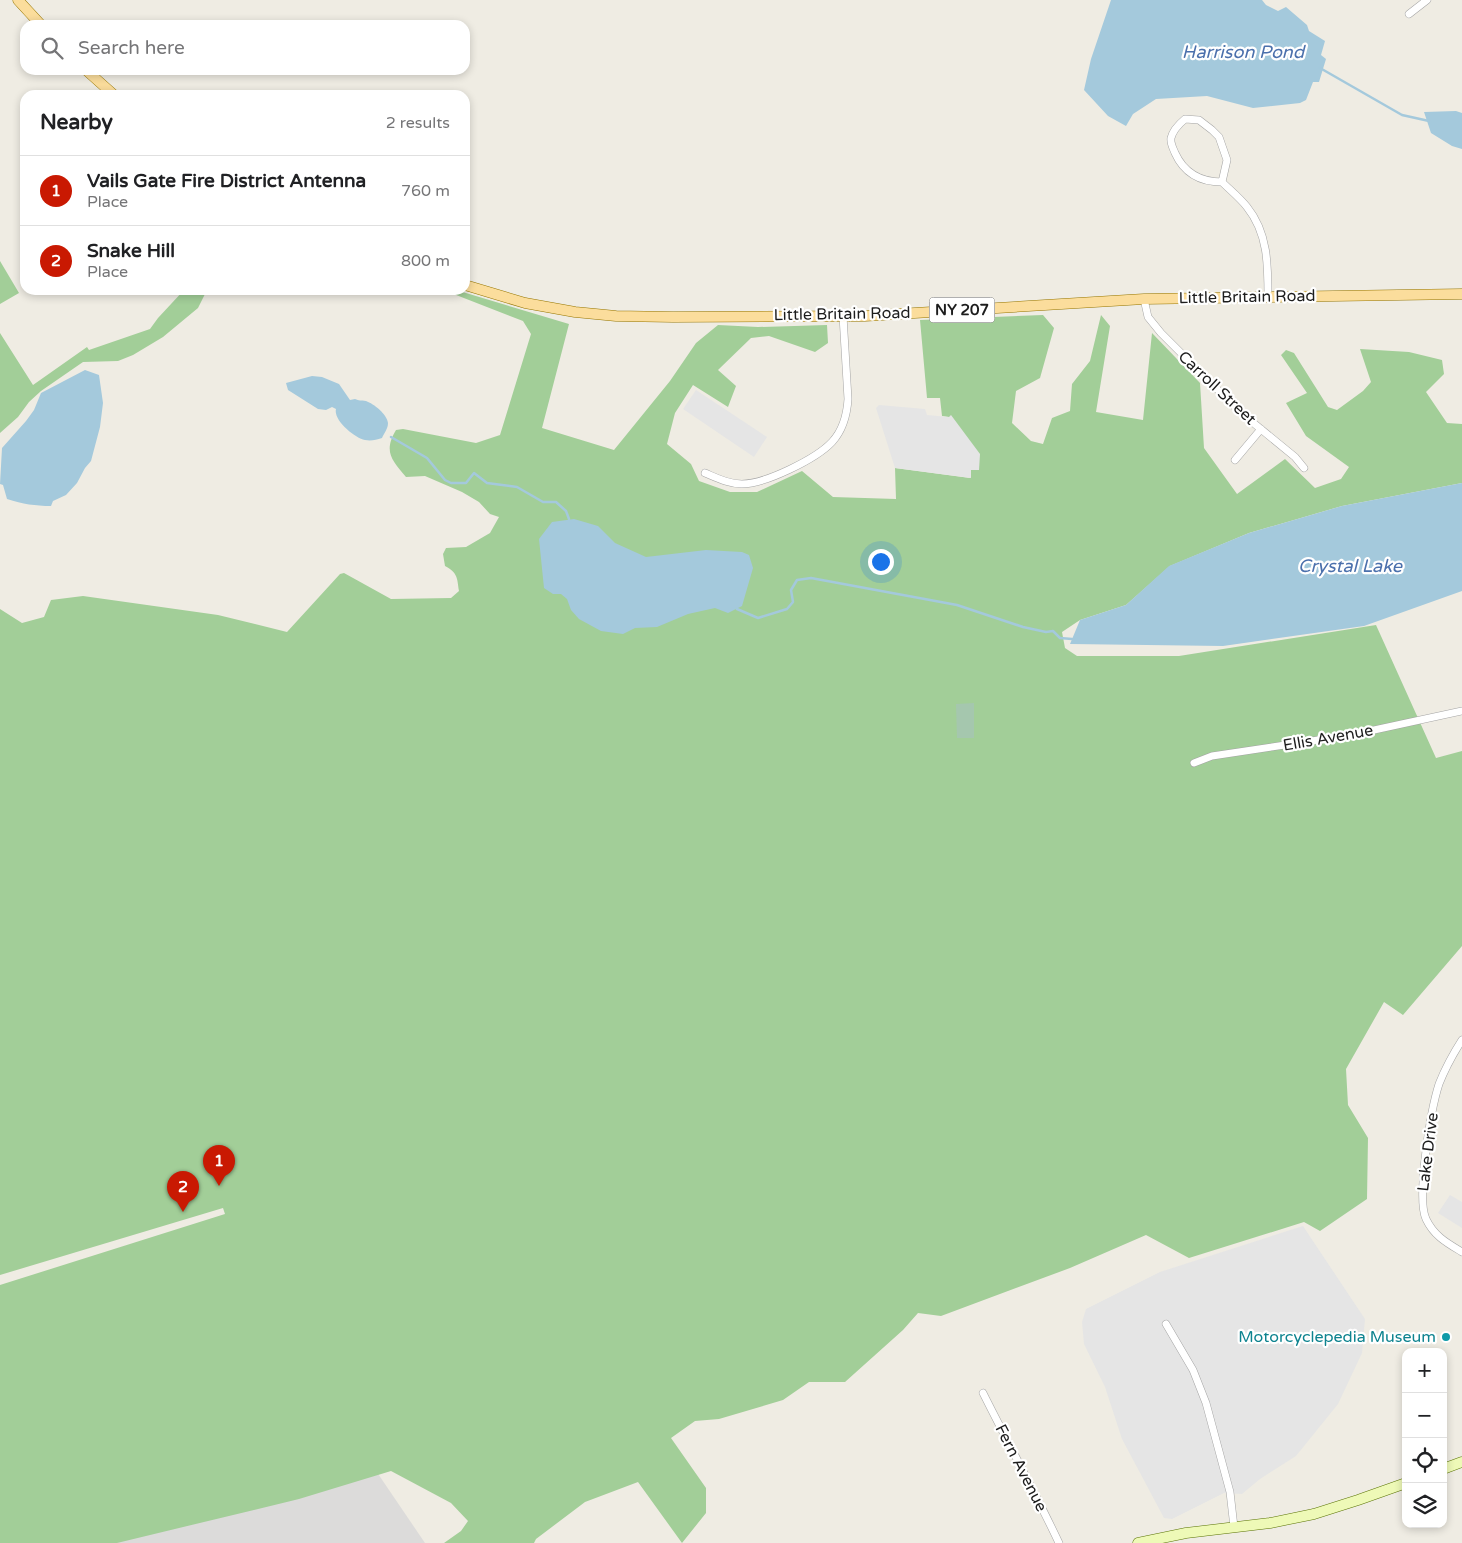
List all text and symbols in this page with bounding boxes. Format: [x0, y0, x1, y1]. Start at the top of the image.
search box [20, 20, 470, 75]
icon: search [38, 34, 66, 62]
text: Search here [78, 37, 185, 59]
water label: Harrison Pond [1182, 41, 1307, 63]
text: Nearby [40, 110, 113, 135]
text: 2 results [386, 113, 450, 133]
text: Vails Gate Fire District Antenna [87, 170, 366, 192]
text: 1 [51, 181, 61, 201]
text: 760 m [401, 181, 450, 201]
text: Place [87, 192, 128, 212]
text: Snake Hill [87, 240, 175, 262]
text: 2 [51, 251, 61, 271]
text: 800 m [401, 251, 450, 271]
text: Place [87, 262, 128, 282]
street label: Little Britain Road [1178, 286, 1316, 308]
road number: NY 207 [930, 298, 994, 322]
street label: Little Britain Road [773, 303, 911, 325]
street label: Carroll Street [1174, 347, 1260, 429]
your location [868, 549, 894, 575]
water label: Crystal Lake [1298, 555, 1403, 577]
street label: Ellis Avenue [1281, 720, 1375, 756]
street label: Lake Drive [1413, 1111, 1443, 1193]
pin: 1 [203, 1145, 235, 1186]
pin: 2 [167, 1171, 199, 1212]
place label: Motorcyclepedia Museum [1238, 1327, 1436, 1347]
marker: Motorcyclepedia Museum [1440, 1331, 1452, 1343]
map controls [1402, 1348, 1447, 1528]
button: + [1402, 1348, 1447, 1393]
button: − [1402, 1393, 1447, 1438]
street label: Fern Avenue [990, 1421, 1052, 1515]
button: locate [1402, 1438, 1447, 1483]
button: layers [1402, 1483, 1447, 1528]

